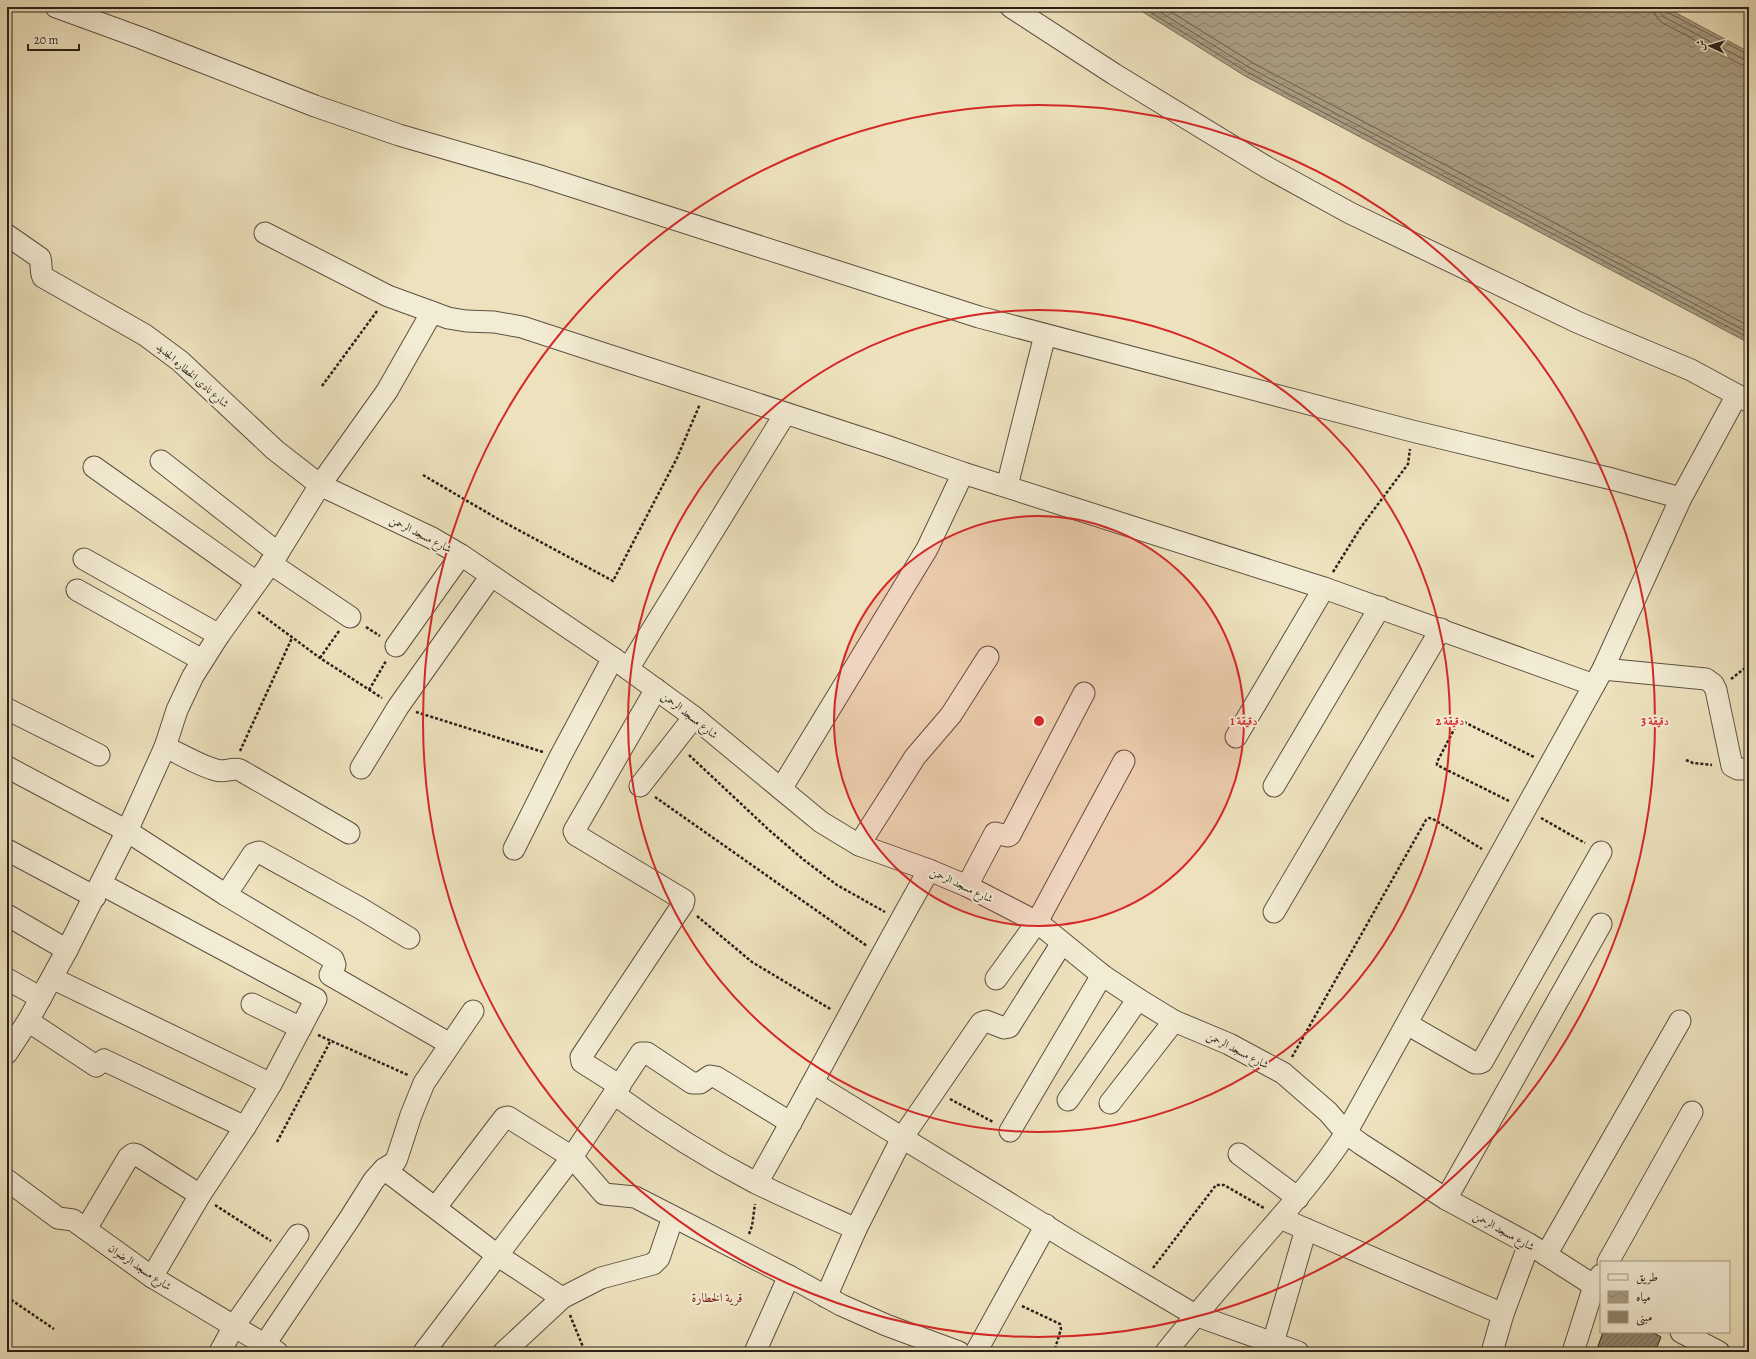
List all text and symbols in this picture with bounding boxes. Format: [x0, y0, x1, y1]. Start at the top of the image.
scale bar [28, 26, 79, 52]
north arrow [1690, 26, 1730, 66]
text: 20 m [34, 32, 58, 48]
text: ش [1693, 39, 1708, 51]
street label: شارع نادى الخطاره الجديد [152, 340, 232, 413]
street label: شارع مسجد الرحمن [386, 512, 454, 558]
street label: شارع مسجد الرحمن [657, 689, 721, 744]
text: 1 دقيقة [1230, 713, 1258, 729]
text: 2 دقيقة [1436, 713, 1464, 729]
text: 3 دقيقة [1641, 713, 1669, 729]
centre of rings [1032, 714, 1046, 728]
street label: شارع مسجد الرحمن [927, 864, 996, 908]
street label: شارع مسجد الرحمن [1203, 1028, 1271, 1074]
street label: شارع مسجد الرحمن [1469, 1208, 1537, 1256]
street label: شارع مسجد الرضوان [104, 1241, 174, 1296]
legend [1600, 1261, 1730, 1333]
text: طريق [1636, 1269, 1658, 1285]
district label: قرية الخطارة [692, 1289, 743, 1306]
text: مياه [1636, 1289, 1651, 1305]
text: مبنى [1636, 1309, 1652, 1326]

